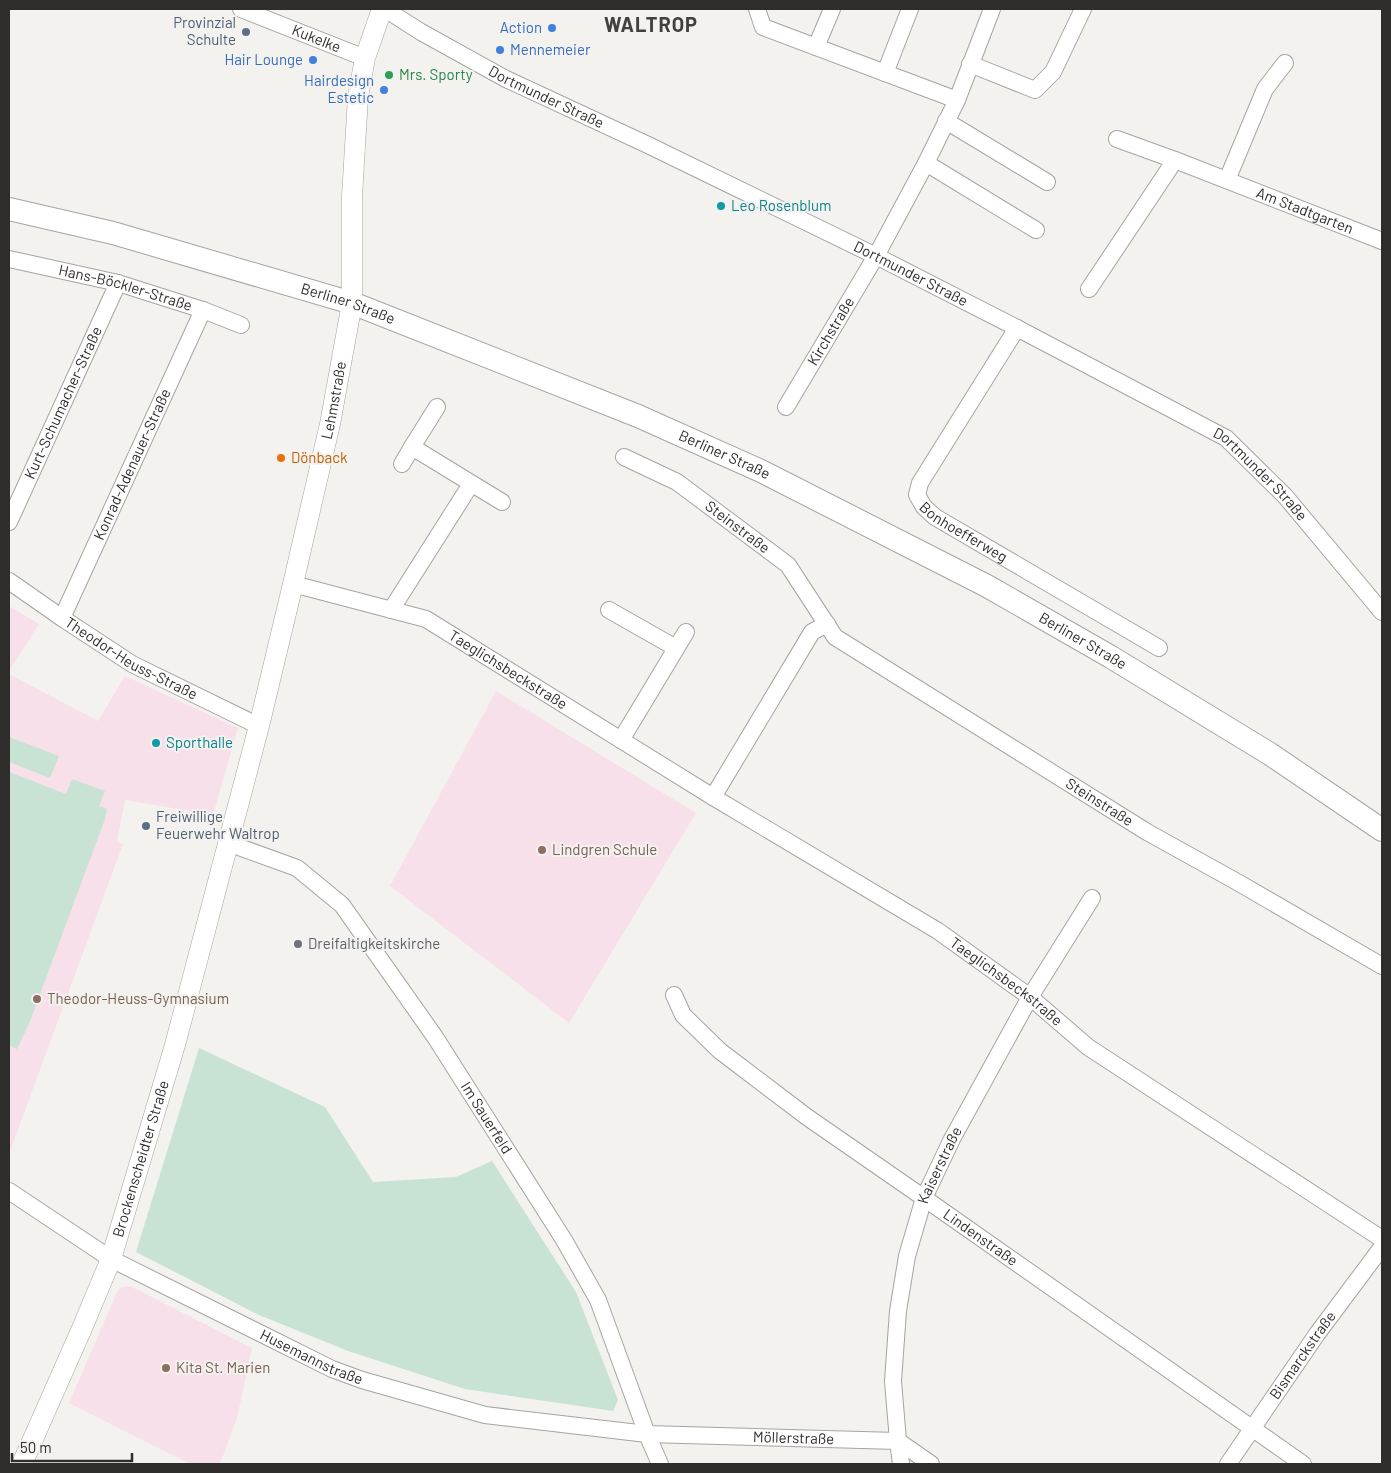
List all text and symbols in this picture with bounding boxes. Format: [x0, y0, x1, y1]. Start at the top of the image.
district label: WALTROP [604, 12, 698, 36]
place label: Provinzial Schulte [173, 13, 236, 48]
place label: Action [500, 18, 542, 36]
street label: Kukelke [290, 20, 344, 56]
marker: Action [546, 22, 558, 34]
marker: Provinzial Schulte [240, 26, 252, 38]
place label: Mennemeier [510, 40, 591, 58]
marker: Mennemeier [494, 44, 506, 56]
place label: Hair Lounge [224, 50, 303, 68]
marker: Hair Lounge [307, 54, 319, 66]
street label: Dortmunder Straße [486, 61, 607, 131]
place label: Mrs. Sporty [399, 65, 473, 83]
marker: Mrs. Sporty [383, 69, 395, 81]
place label: Hairdesign Estetic [304, 71, 374, 106]
marker: Hairdesign Estetic [378, 84, 390, 96]
street label: Am Stadtgarten [1254, 183, 1356, 237]
place label: Leo Rosenblum [731, 196, 831, 214]
marker: Leo Rosenblum [715, 200, 727, 212]
street label: Dortmunder Straße [851, 237, 971, 309]
street label: Hans-Böckler-Straße [57, 260, 195, 314]
street label: Berliner Straße [299, 279, 398, 327]
street label: Kirchstraße [803, 293, 857, 368]
street label: Kurt-Schumacher-Straße [20, 323, 105, 481]
street label: Lehmstraße [317, 360, 349, 441]
street label: Konrad-Adenauer-Straße [89, 385, 174, 542]
street label: Dortmunder Straße [1211, 423, 1312, 524]
street label: Berliner Straße [676, 425, 774, 482]
place label: Dönback [291, 448, 348, 466]
marker: Dönback [275, 452, 287, 464]
street label: Steinstraße [702, 496, 774, 556]
street label: Bonhoefferweg [916, 497, 1011, 565]
street label: Berliner Straße [1036, 608, 1130, 673]
street label: Theodor-Heuss-Straße [62, 613, 201, 703]
street label: Taeglichsbeckstraße [446, 626, 571, 712]
place label: Sporthalle [166, 733, 233, 751]
marker: Sporthalle [150, 737, 162, 749]
street label: Steinstraße [1063, 774, 1137, 829]
place label: Freiwillige Feuerwehr Waltrop [156, 807, 280, 842]
marker: Freiwillige Feuerwehr Waltrop [140, 820, 152, 832]
place label: Lindgren Schule [552, 840, 657, 858]
marker: Lindgren Schule [536, 844, 548, 856]
street label: Taeglichsbeckstraße [947, 933, 1067, 1029]
place label: Dreifaltigkeitskirche [308, 934, 440, 952]
marker: Dreifaltigkeitskirche [292, 938, 304, 950]
place label: Theodor-Heuss-Gymnasium [47, 989, 229, 1007]
marker: Theodor-Heuss-Gymnasium [31, 993, 43, 1005]
street label: Brockenscheidter Straße [108, 1078, 172, 1239]
street label: Im Sauerfeld [458, 1078, 517, 1157]
street label: Kaiserstraße [913, 1123, 965, 1206]
street label: Lindenstraße [940, 1204, 1022, 1269]
street label: Bismarckstraße [1265, 1307, 1339, 1402]
street label: Husemannstraße [258, 1325, 366, 1388]
place label: Kita St. Marien [176, 1358, 270, 1376]
marker: Kita St. Marien [160, 1362, 172, 1374]
street label: Möllerstraße [753, 1427, 834, 1447]
scale bar [12, 1430, 132, 1462]
text: 50 m [20, 1438, 52, 1456]

